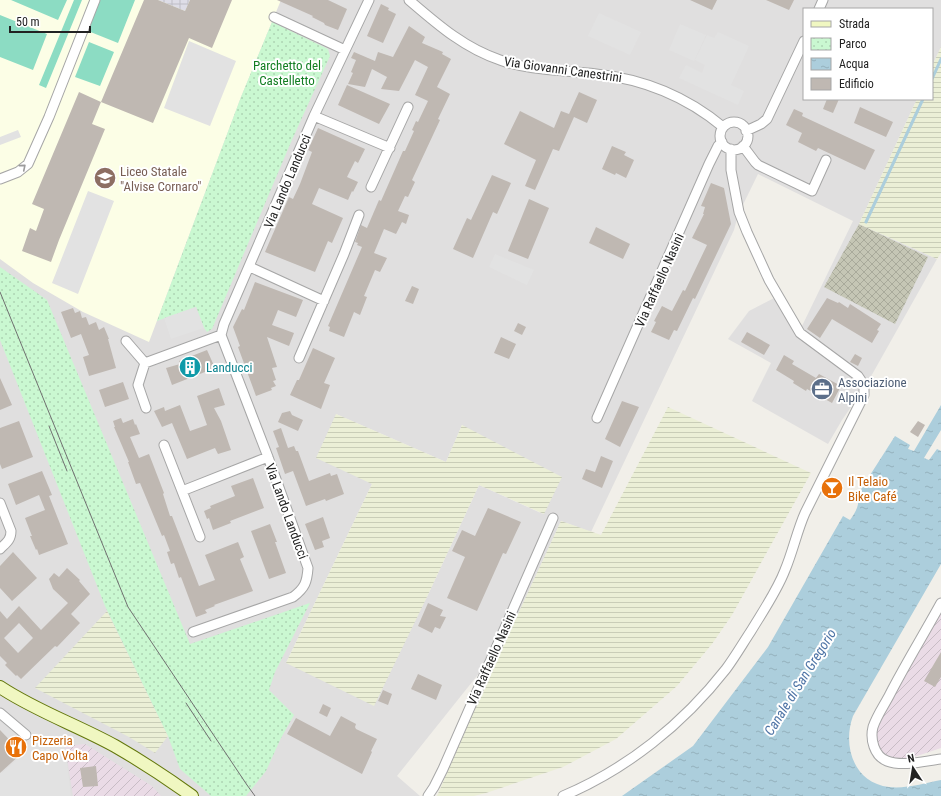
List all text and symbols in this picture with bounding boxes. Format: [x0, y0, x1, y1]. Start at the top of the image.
scale bar [10, 8, 90, 34]
legend [803, 8, 933, 100]
text: 50 m [16, 15, 40, 29]
text: Strada [839, 17, 870, 31]
text: Parco [839, 37, 866, 51]
street label: Via Giovanni Canestrini [503, 54, 623, 85]
text: Acqua [839, 57, 869, 71]
park label: Parchetto del Castelletto [253, 58, 321, 88]
text: Edificio [839, 77, 874, 91]
street label: Via Lando Landucci [261, 132, 314, 230]
place label: Liceo Statale "Alvise Cornaro" [120, 164, 201, 194]
one-way arrow [19, 165, 26, 172]
school or university icon: Liceo Statale "Alvise Cornaro" [92, 165, 118, 191]
street label: Via Raffaello Nasini [632, 231, 687, 329]
building icon: Landucci [177, 354, 203, 380]
place label: Landucci [206, 360, 252, 375]
place label: Associazione Alpini [838, 375, 907, 405]
office icon: Associazione Alpini [809, 376, 835, 402]
street label: Via Lando Landucci [262, 461, 311, 561]
place label: Il Telaio Bike Café [848, 474, 897, 504]
bar icon: Il Telaio Bike Café [819, 475, 845, 501]
street label: Via Raffaello Nasini [464, 609, 519, 707]
water label: Canale di San Gregorio [761, 626, 839, 738]
place label: Pizzeria Capo Volta [32, 733, 88, 763]
restaurant icon: Pizzeria Capo Volta [3, 734, 29, 760]
north arrow [893, 748, 933, 788]
text: N [906, 752, 916, 766]

